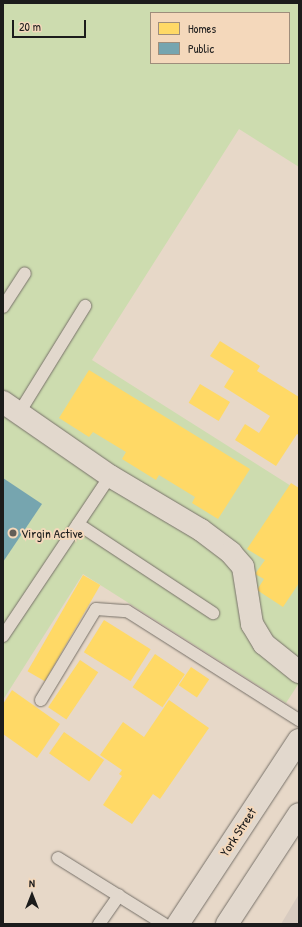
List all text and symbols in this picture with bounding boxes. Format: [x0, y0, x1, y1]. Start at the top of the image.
scale bar [14, 12, 88, 38]
legend [150, 12, 290, 64]
text: 20 m [19, 18, 41, 35]
text: Homes [188, 20, 216, 37]
text: Public [188, 40, 214, 57]
place label: Virgin Active [21, 525, 83, 541]
marker: Virgin Active [8, 528, 18, 538]
street label: York Street [217, 805, 259, 859]
north arrow [12, 875, 52, 915]
text: N [29, 876, 35, 890]

